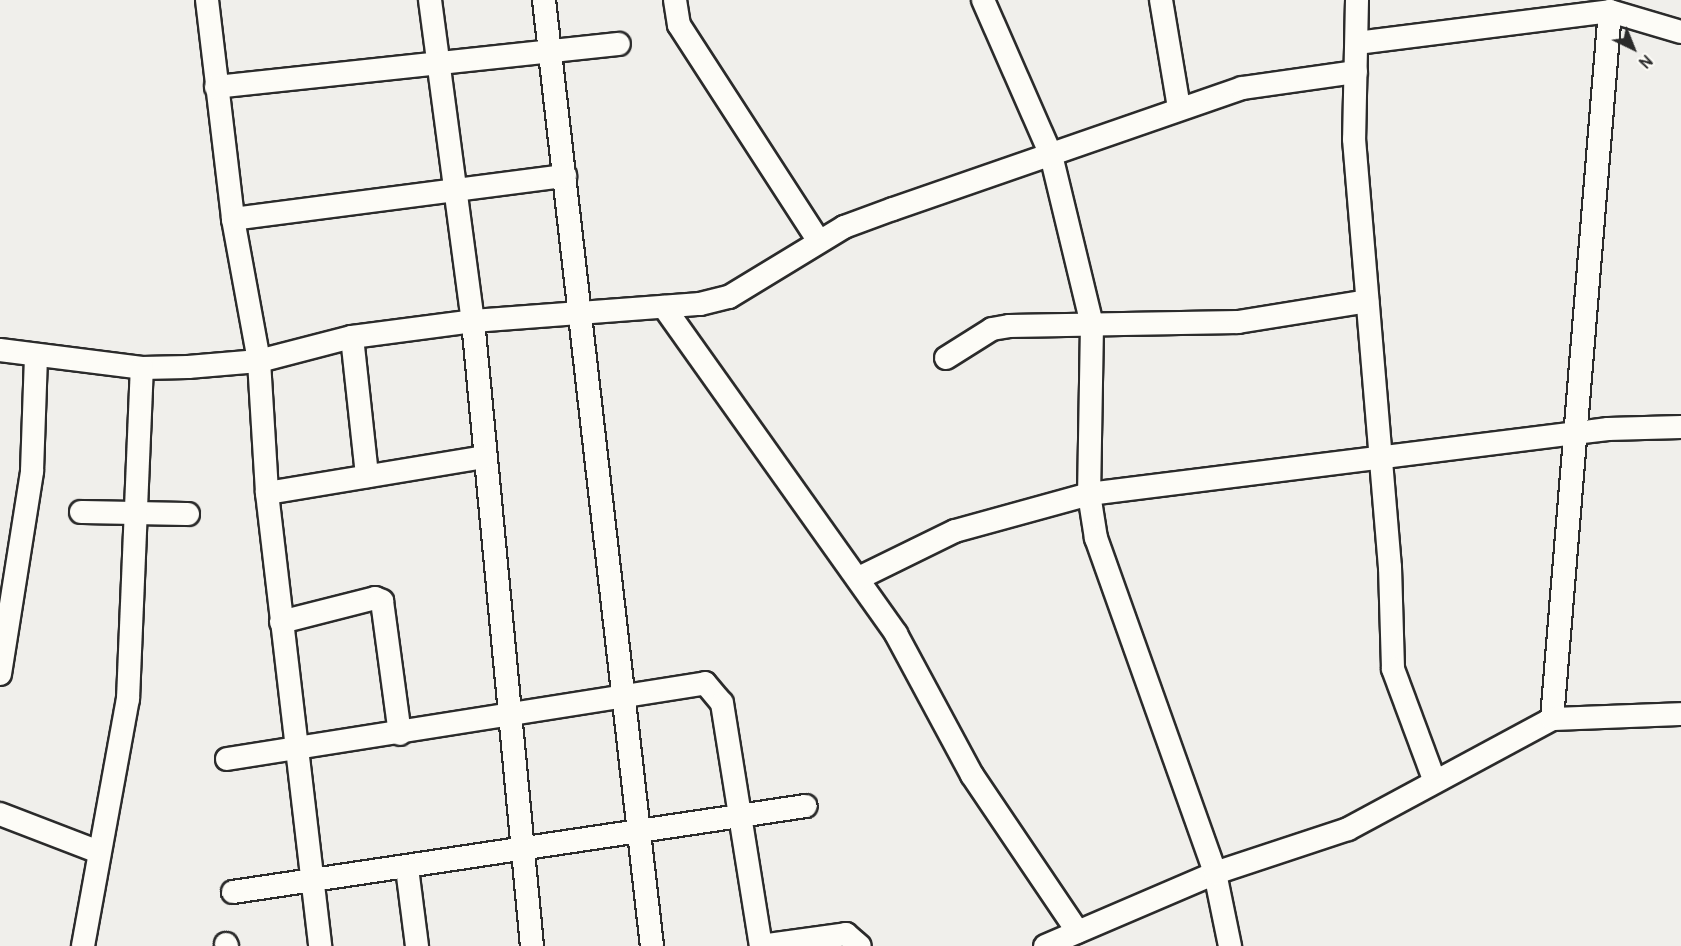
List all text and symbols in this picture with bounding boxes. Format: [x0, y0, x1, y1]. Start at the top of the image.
north arrow [1603, 18, 1663, 78]
text: N [1635, 50, 1656, 72]

